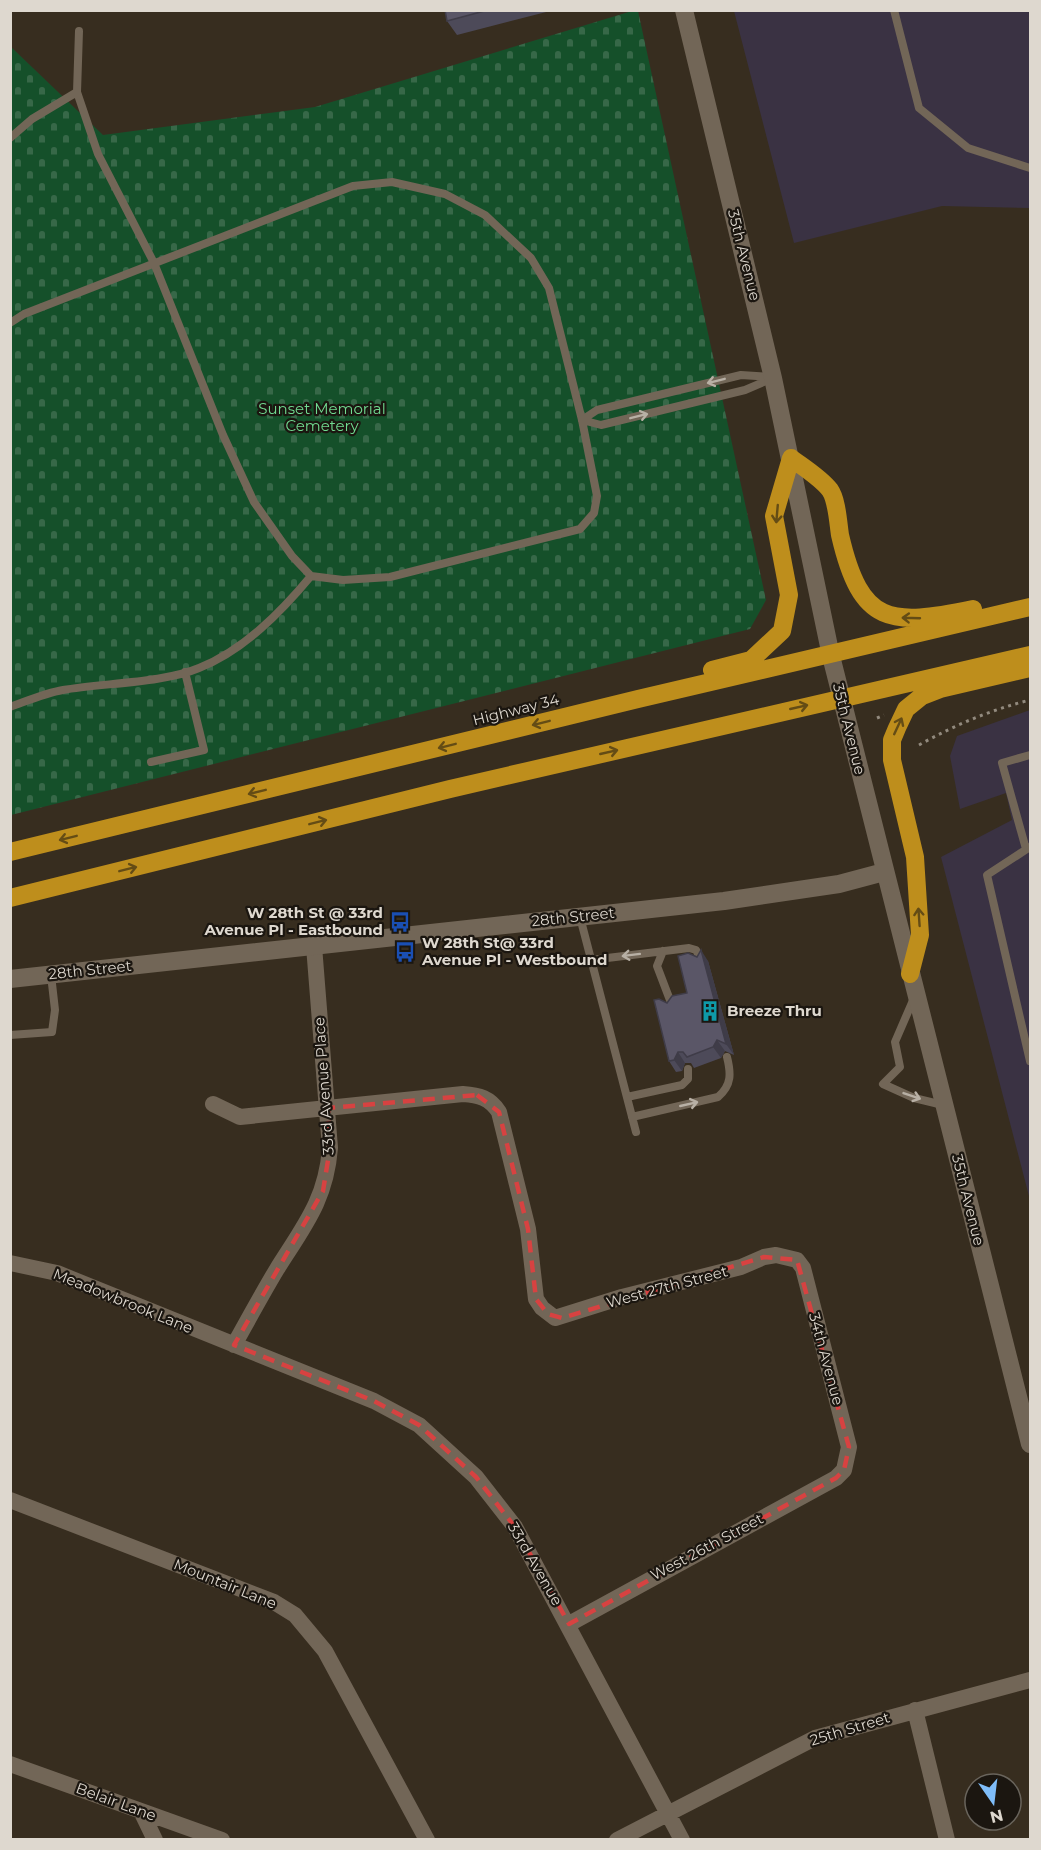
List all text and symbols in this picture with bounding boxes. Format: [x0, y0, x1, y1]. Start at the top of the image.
street label: 35th Avenue [724, 207, 765, 303]
one-way arrow [707, 375, 726, 387]
park label: Sunset Memorial Cemetery [258, 399, 386, 435]
one-way arrow [629, 410, 648, 422]
one-way arrow [771, 504, 782, 523]
one-way arrow [902, 613, 922, 624]
street label: 35th Avenue [829, 681, 870, 777]
street label: Highway 34 [471, 690, 561, 729]
one-way arrow [789, 701, 808, 713]
one-way arrow [531, 717, 550, 729]
one-way arrow [892, 718, 904, 736]
one-way arrow [438, 740, 457, 752]
one-way arrow [599, 745, 618, 757]
one-way arrow [248, 786, 267, 798]
one-way arrow [308, 816, 327, 828]
one-way arrow [59, 833, 78, 845]
one-way arrow [119, 863, 138, 875]
place label: W 28th St @ 33rd Avenue Pl - Eastbound [204, 903, 383, 939]
street label: 28th Street [530, 903, 616, 930]
one-way arrow [914, 908, 925, 928]
bus stop icon: W 28th St @ 33rd Avenue Pl - Eastbound [388, 910, 412, 934]
place label: W 28th St@ 33rd Avenue Pl - Westbound [421, 933, 607, 969]
bus stop icon: W 28th St@ 33rd Avenue Pl - Westbound [393, 940, 417, 964]
one-way arrow [621, 949, 641, 960]
street label: 28th Street [47, 956, 133, 983]
building icon: Breeze Thru [698, 999, 722, 1023]
place label: Breeze Thru [727, 1001, 822, 1020]
street label: 33rd Avenue Place [309, 1016, 338, 1156]
one-way arrow [902, 1092, 921, 1103]
one-way arrow [679, 1097, 698, 1109]
street label: 35th Avenue [948, 1152, 989, 1248]
street label: West 27th Street [604, 1261, 730, 1312]
street label: Meadowbrook Lane [50, 1264, 196, 1337]
street label: 34th Avenue [805, 1310, 848, 1407]
street label: West 26th Street [647, 1509, 767, 1584]
street label: 33rd Avenue [504, 1519, 567, 1609]
street label: Mountair Lane [171, 1554, 279, 1613]
street label: 25th Street [808, 1707, 892, 1750]
north arrow [963, 1772, 1023, 1832]
street label: Belair Lane [73, 1778, 159, 1825]
text: N [988, 1805, 1005, 1827]

